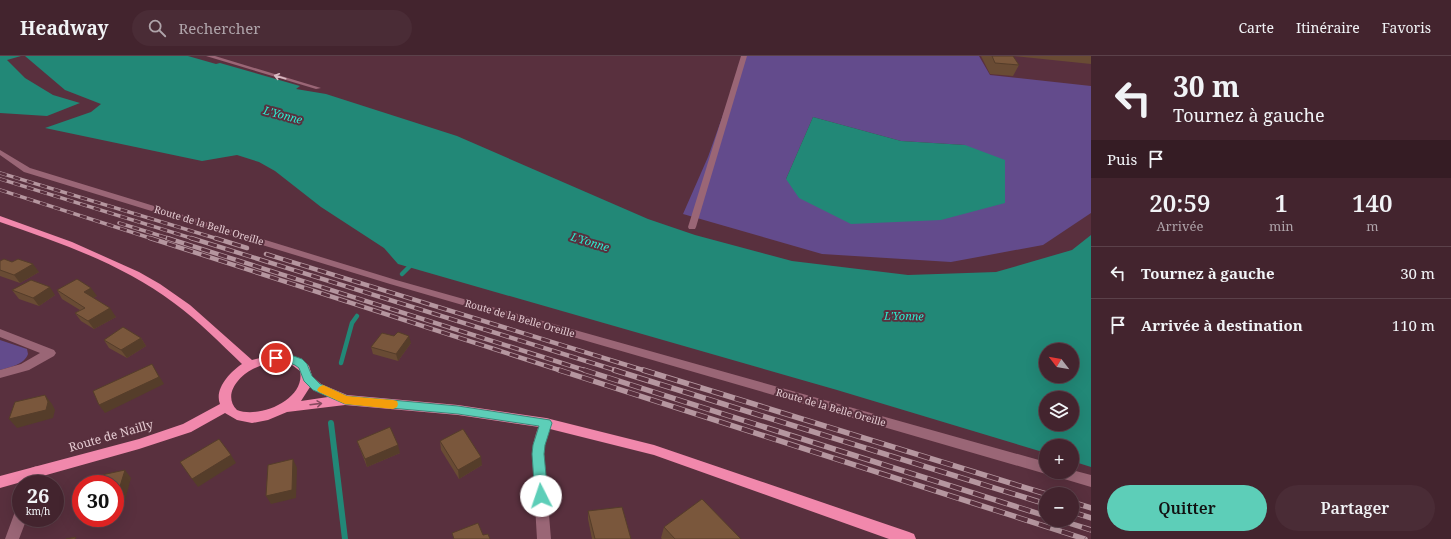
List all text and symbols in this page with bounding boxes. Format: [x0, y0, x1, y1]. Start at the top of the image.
search box [132, 10, 412, 46]
text: Headway [20, 15, 108, 41]
icon: search [146, 17, 168, 39]
text: Rechercher [178, 18, 260, 38]
text: Carte [1239, 18, 1274, 37]
text: Itinéraire [1296, 18, 1360, 37]
text: Favoris [1382, 18, 1431, 37]
text: 30 m [1173, 67, 1240, 105]
icon: left [1107, 72, 1159, 124]
one-way arrow [274, 73, 287, 80]
water label: L'Yonne [261, 102, 305, 127]
text: Tournez à gauche [1173, 103, 1325, 127]
icon: arrive [1145, 148, 1167, 170]
text: Puis [1107, 149, 1137, 169]
text: 20:59 [1149, 186, 1211, 219]
text: 1 [1275, 186, 1288, 219]
text: 140 [1352, 186, 1393, 219]
street label: Route de la Belle Oreille [153, 202, 265, 248]
text: Arrivée [1156, 217, 1203, 235]
text: min [1269, 217, 1294, 235]
text: m [1366, 217, 1378, 235]
water label: L'Yonne [568, 228, 612, 255]
icon: left [1107, 262, 1129, 284]
text: Tournez à gauche [1141, 263, 1275, 283]
text: 30 m [1400, 263, 1435, 283]
street label: Route de la Belle Oreille [463, 296, 577, 340]
water label: L'Yonne [883, 308, 925, 323]
icon: arrive [1107, 314, 1129, 336]
text: Arrivée à destination [1141, 315, 1303, 335]
text: 110 m [1392, 315, 1435, 335]
pin [259, 341, 293, 375]
north arrow [1039, 343, 1079, 383]
map controls [1039, 343, 1079, 527]
icon: arrive [265, 347, 287, 369]
street label: Route de la Belle Oreille [774, 385, 888, 429]
button: layers [1039, 391, 1079, 431]
one-way arrow [309, 400, 322, 407]
street label: Route de Nailly [67, 415, 155, 456]
button: + [1039, 439, 1079, 479]
speed limit sign: 30 [72, 475, 124, 527]
position arrow [520, 475, 562, 517]
text: 26 [27, 482, 49, 509]
button: Quitter [1107, 485, 1267, 531]
button: Partager [1275, 485, 1435, 531]
button: − [1039, 487, 1079, 527]
text: km/h [26, 504, 50, 518]

